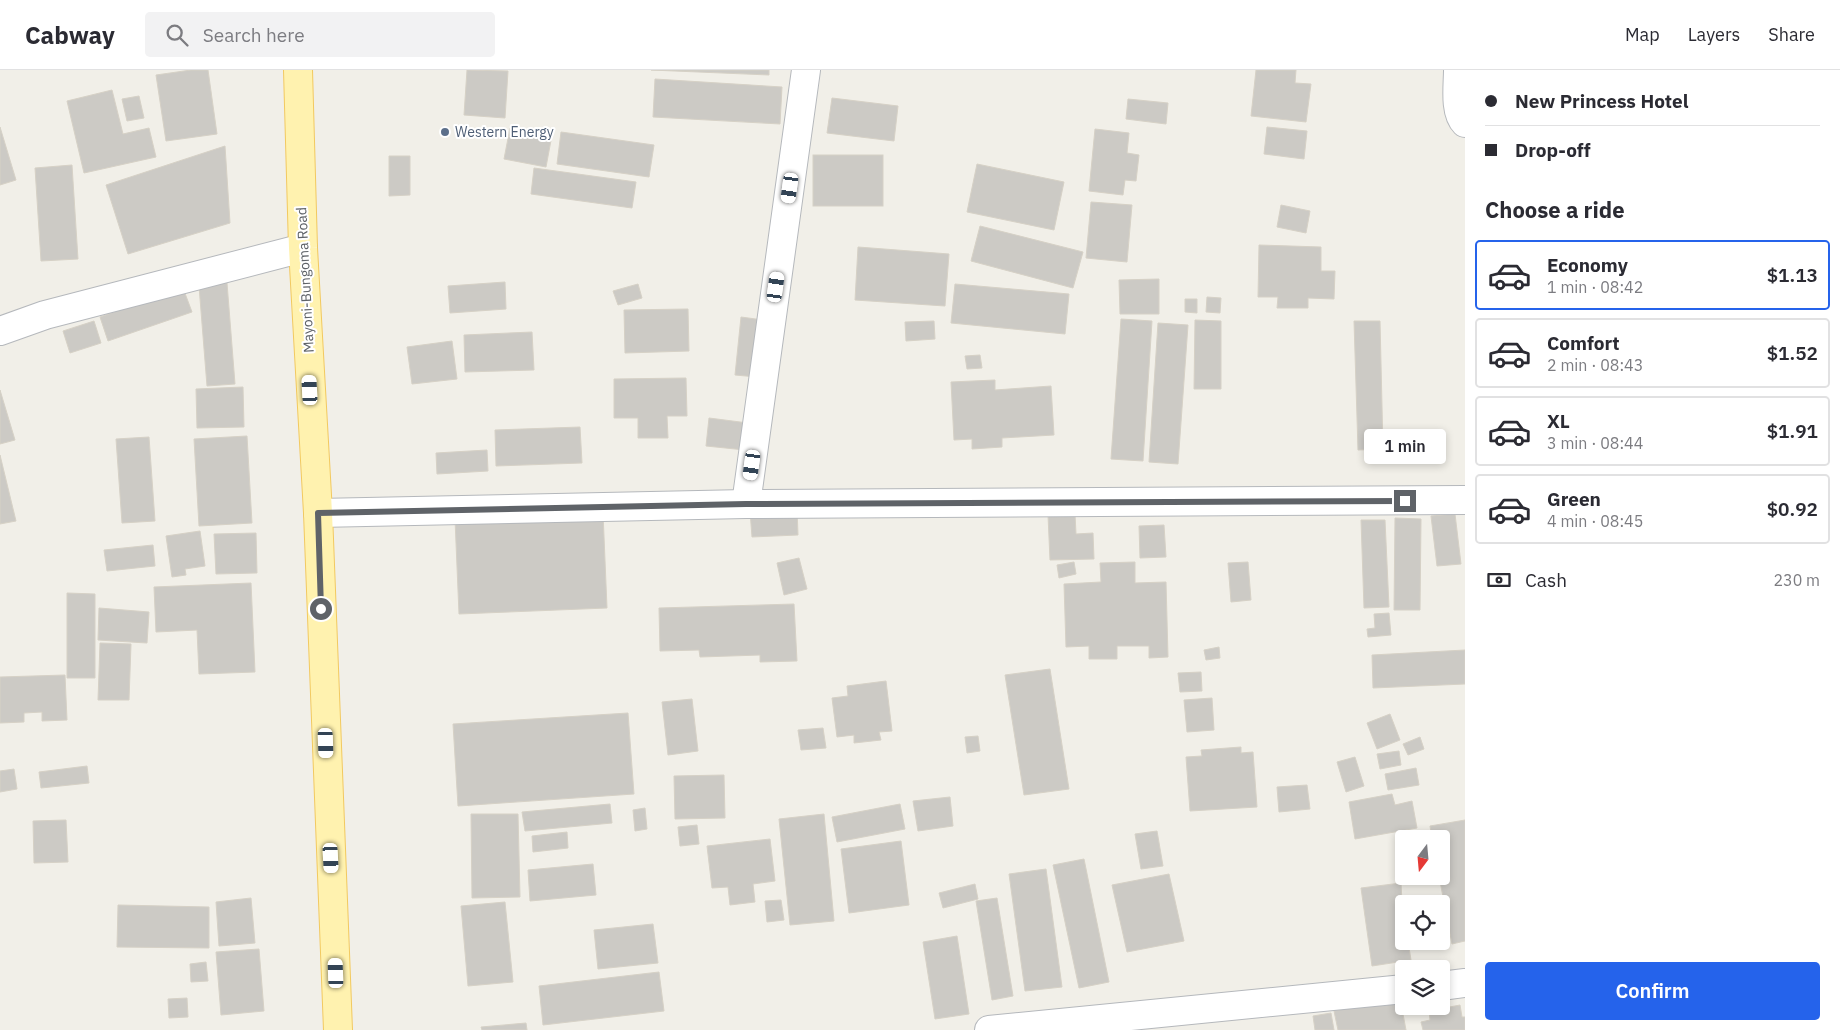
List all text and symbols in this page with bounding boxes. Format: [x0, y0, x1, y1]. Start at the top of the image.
search box [145, 12, 495, 57]
text: Cabway [25, 19, 115, 51]
icon: search [163, 21, 191, 49]
text: Search here [203, 23, 305, 47]
text: Map [1625, 23, 1660, 46]
text: Layers [1688, 23, 1740, 46]
text: Share [1768, 23, 1815, 46]
text: New Princess Hotel [1515, 89, 1688, 113]
place label: Western Energy [455, 123, 554, 141]
marker: Western Energy [439, 126, 451, 138]
text: Drop-off [1515, 138, 1591, 162]
car [780, 172, 799, 204]
text: Choose a ride [1485, 195, 1625, 224]
street label: Mayoni-Bungoma Road [292, 207, 318, 353]
icon: car [1487, 253, 1532, 298]
text: Economy [1547, 253, 1628, 277]
text: $1.13 [1767, 263, 1818, 287]
car [766, 271, 785, 303]
text: 1 min · 08:42 [1547, 277, 1643, 297]
icon: car [1487, 331, 1532, 376]
text: Comfort [1547, 331, 1620, 355]
text: $1.52 [1767, 341, 1818, 365]
text: 2 min · 08:43 [1547, 355, 1643, 375]
car [301, 375, 318, 405]
icon: car [1487, 409, 1532, 454]
text: XL [1547, 409, 1570, 433]
text: $1.91 [1767, 419, 1818, 443]
callout: 1 min [1364, 428, 1446, 464]
text: 3 min · 08:44 [1547, 433, 1643, 453]
text: 1 min [1384, 436, 1426, 456]
car [742, 449, 761, 481]
icon: car [1487, 487, 1532, 532]
text: Green [1547, 487, 1601, 511]
route end [1394, 490, 1416, 512]
text: $0.92 [1767, 497, 1818, 521]
text: 4 min · 08:45 [1547, 511, 1643, 531]
icon: cash [1485, 566, 1513, 594]
text: Cash [1525, 568, 1567, 592]
text: 230 m [1773, 570, 1820, 590]
route start [310, 598, 332, 620]
car [317, 728, 334, 758]
north arrow [1395, 830, 1450, 885]
map controls [1395, 830, 1450, 1015]
car [322, 843, 339, 873]
button: locate [1395, 895, 1450, 950]
car [327, 958, 344, 988]
button: layers [1395, 960, 1450, 1015]
button: Confirm [1485, 962, 1820, 1020]

